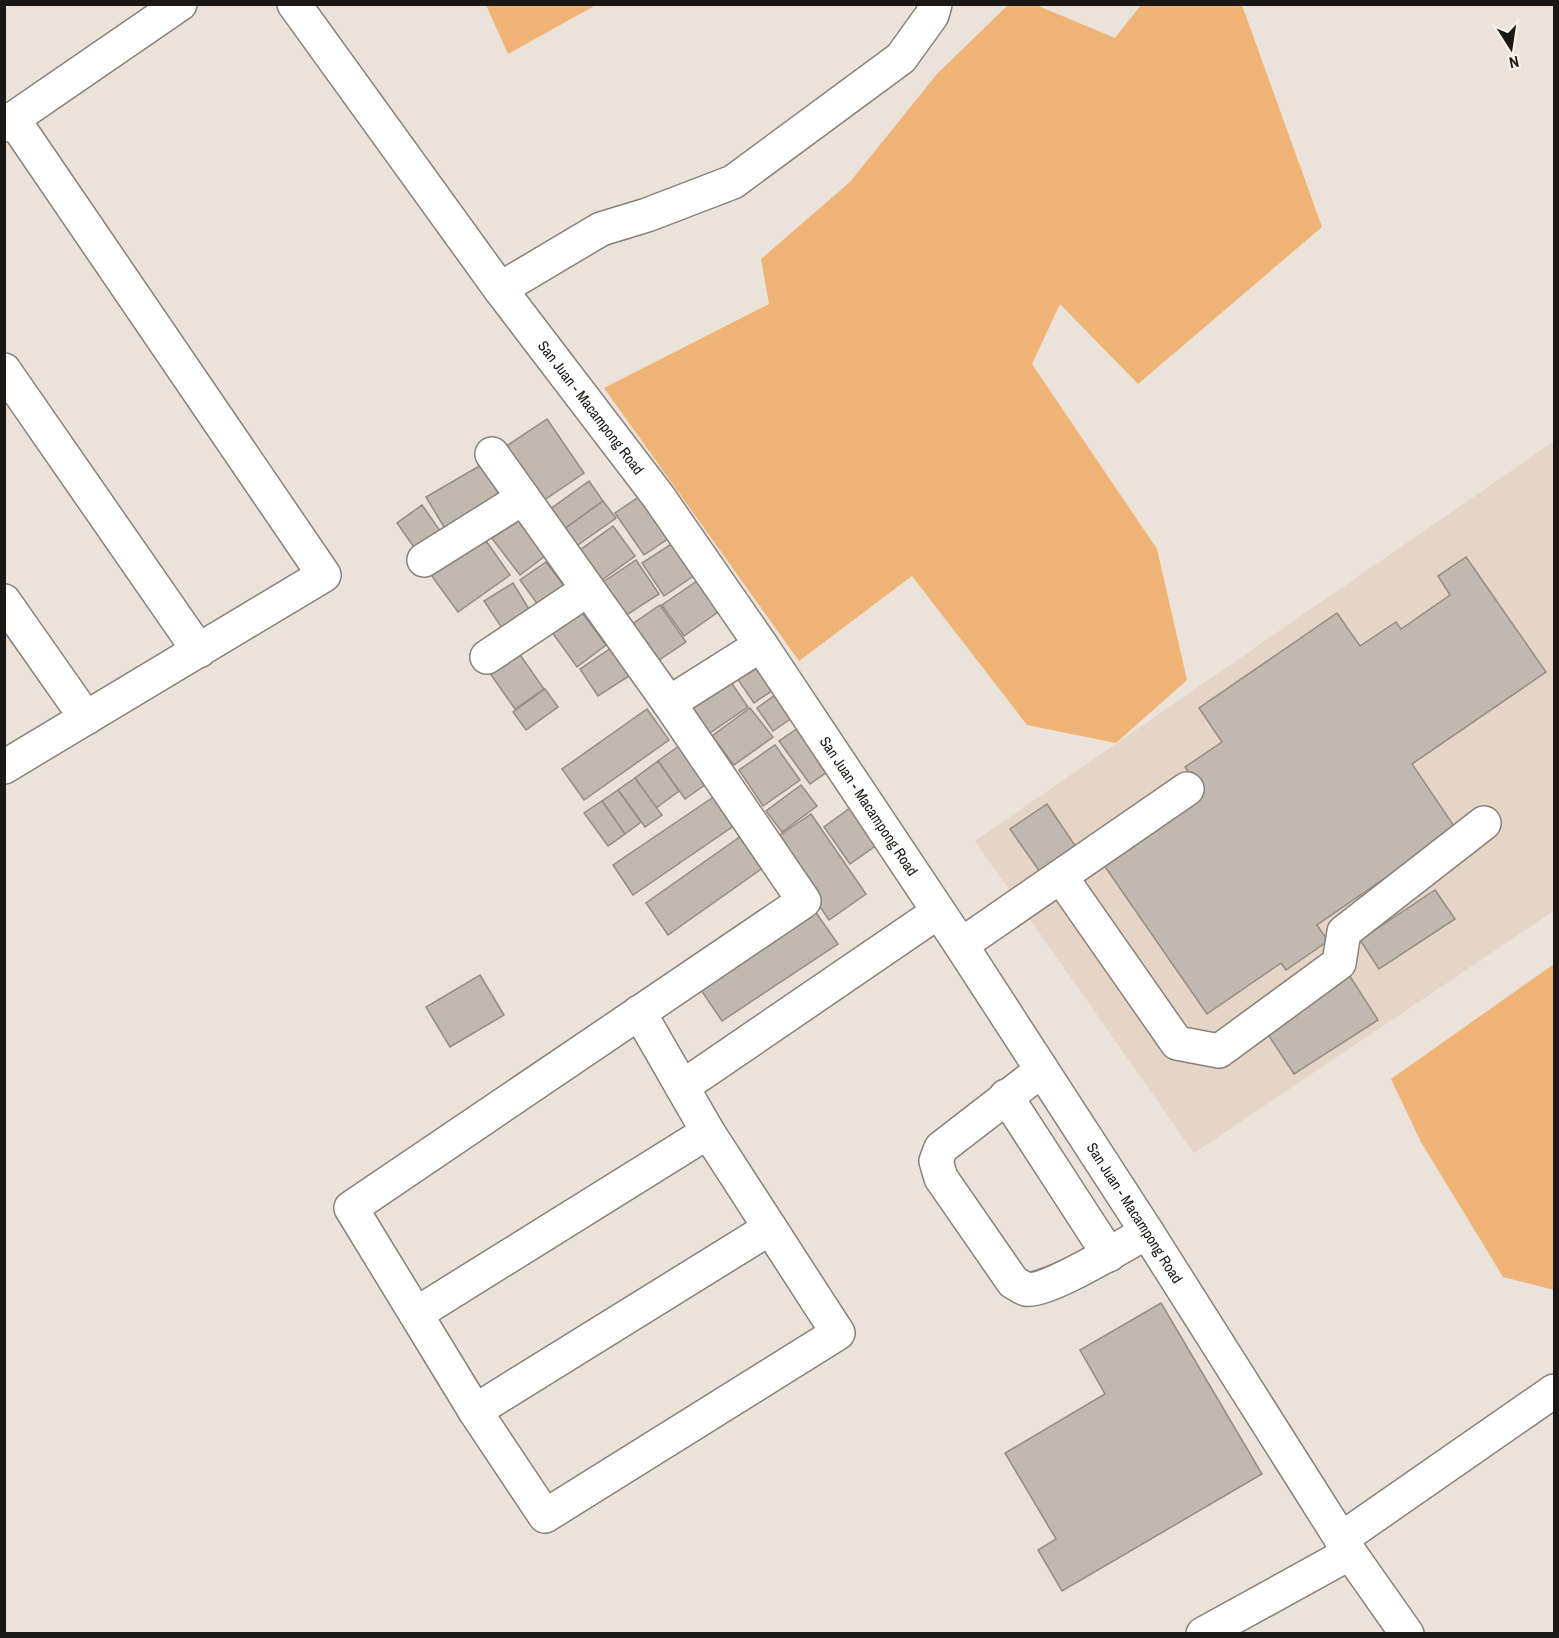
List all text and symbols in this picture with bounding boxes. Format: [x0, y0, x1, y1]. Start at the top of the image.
north arrow [1481, 18, 1541, 78]
text: N [1507, 51, 1521, 74]
street label: San Juan - Macampong Road [533, 336, 649, 479]
street label: San Juan - Macampong Road [815, 732, 923, 880]
street label: San Juan - Macampong Road [1082, 1138, 1188, 1287]

